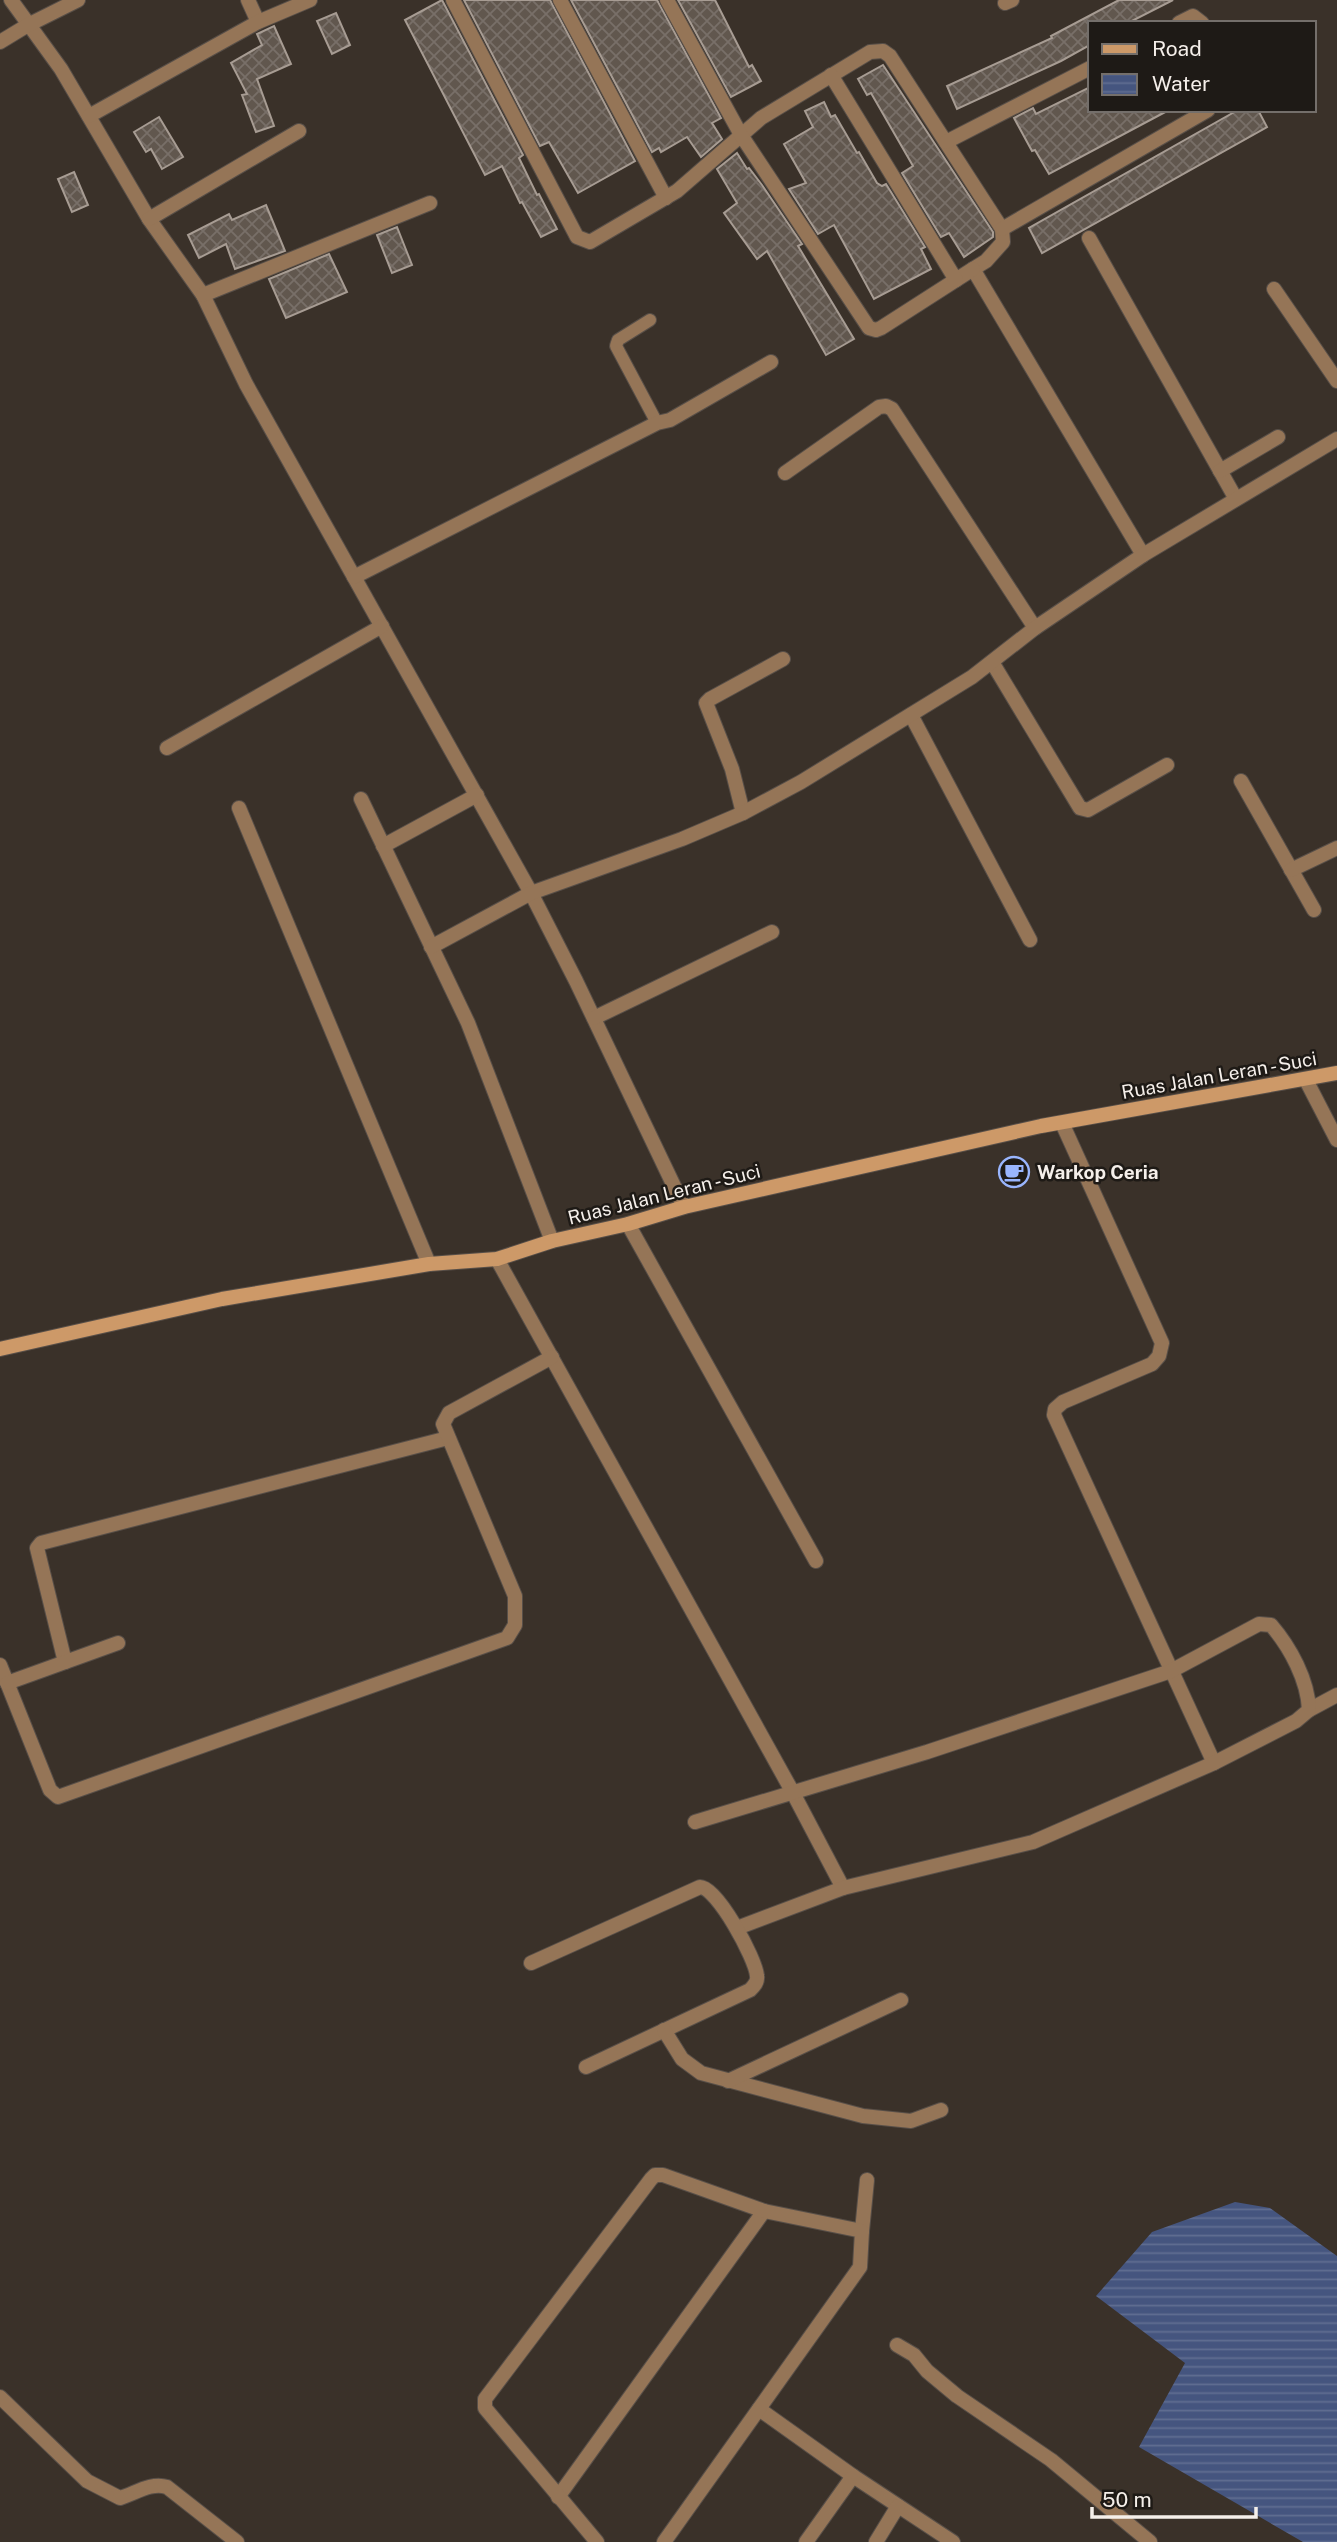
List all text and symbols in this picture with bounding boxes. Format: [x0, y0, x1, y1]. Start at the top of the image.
legend [1088, 21, 1316, 112]
text: Road [1152, 36, 1202, 61]
text: Water [1152, 71, 1210, 96]
street label: Ruas Jalan Leran - Suci [1120, 1047, 1318, 1103]
cafe icon: Warkop Ceria [997, 1155, 1031, 1189]
street label: Ruas Jalan Leran - Suci [565, 1159, 763, 1229]
place label: Warkop Ceria [1037, 1161, 1159, 1183]
scale bar [1092, 2476, 1256, 2520]
text: 50 m [1102, 2487, 1152, 2512]

